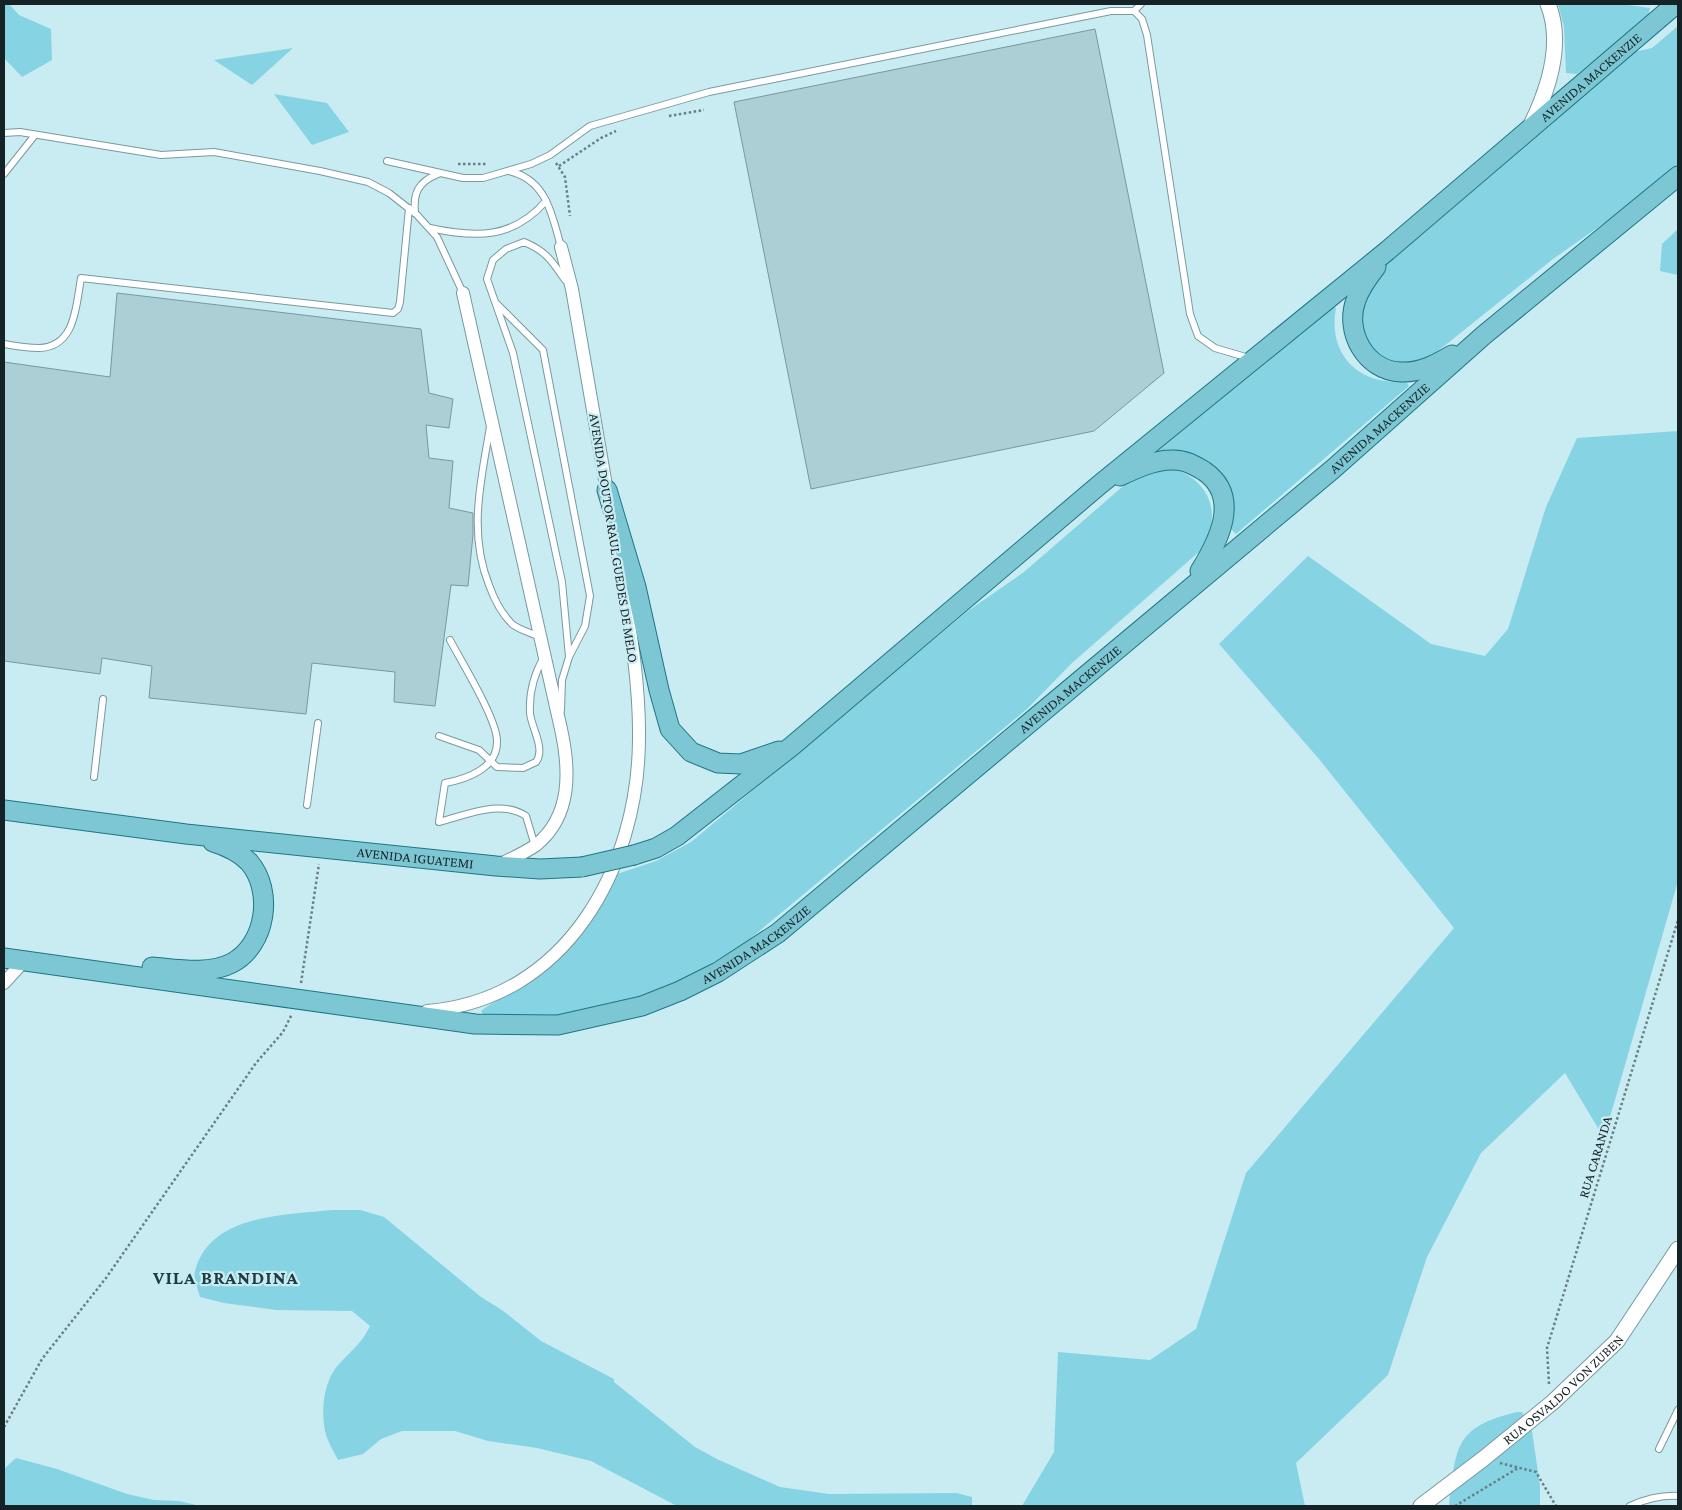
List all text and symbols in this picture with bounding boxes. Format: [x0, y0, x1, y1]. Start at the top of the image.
street label: AVENIDA MACKENZIE [1536, 29, 1645, 125]
street label: AVENIDA MACKENZIE [1326, 379, 1433, 476]
street label: AVENIDA DOUTOR RAUL GUEDES DE MELO [586, 412, 642, 664]
street label: AVENIDA MACKENZIE [1015, 641, 1125, 736]
street label: AVENIDA IGUATEMI [356, 844, 474, 872]
street label: AVENIDA MACKENZIE [699, 901, 814, 987]
street label: RUA CARANDA [1575, 1114, 1615, 1200]
district label: VILA BRANDINA [152, 1267, 299, 1288]
street label: RUA OSVALDO VON ZUBEN [1500, 1332, 1627, 1448]

